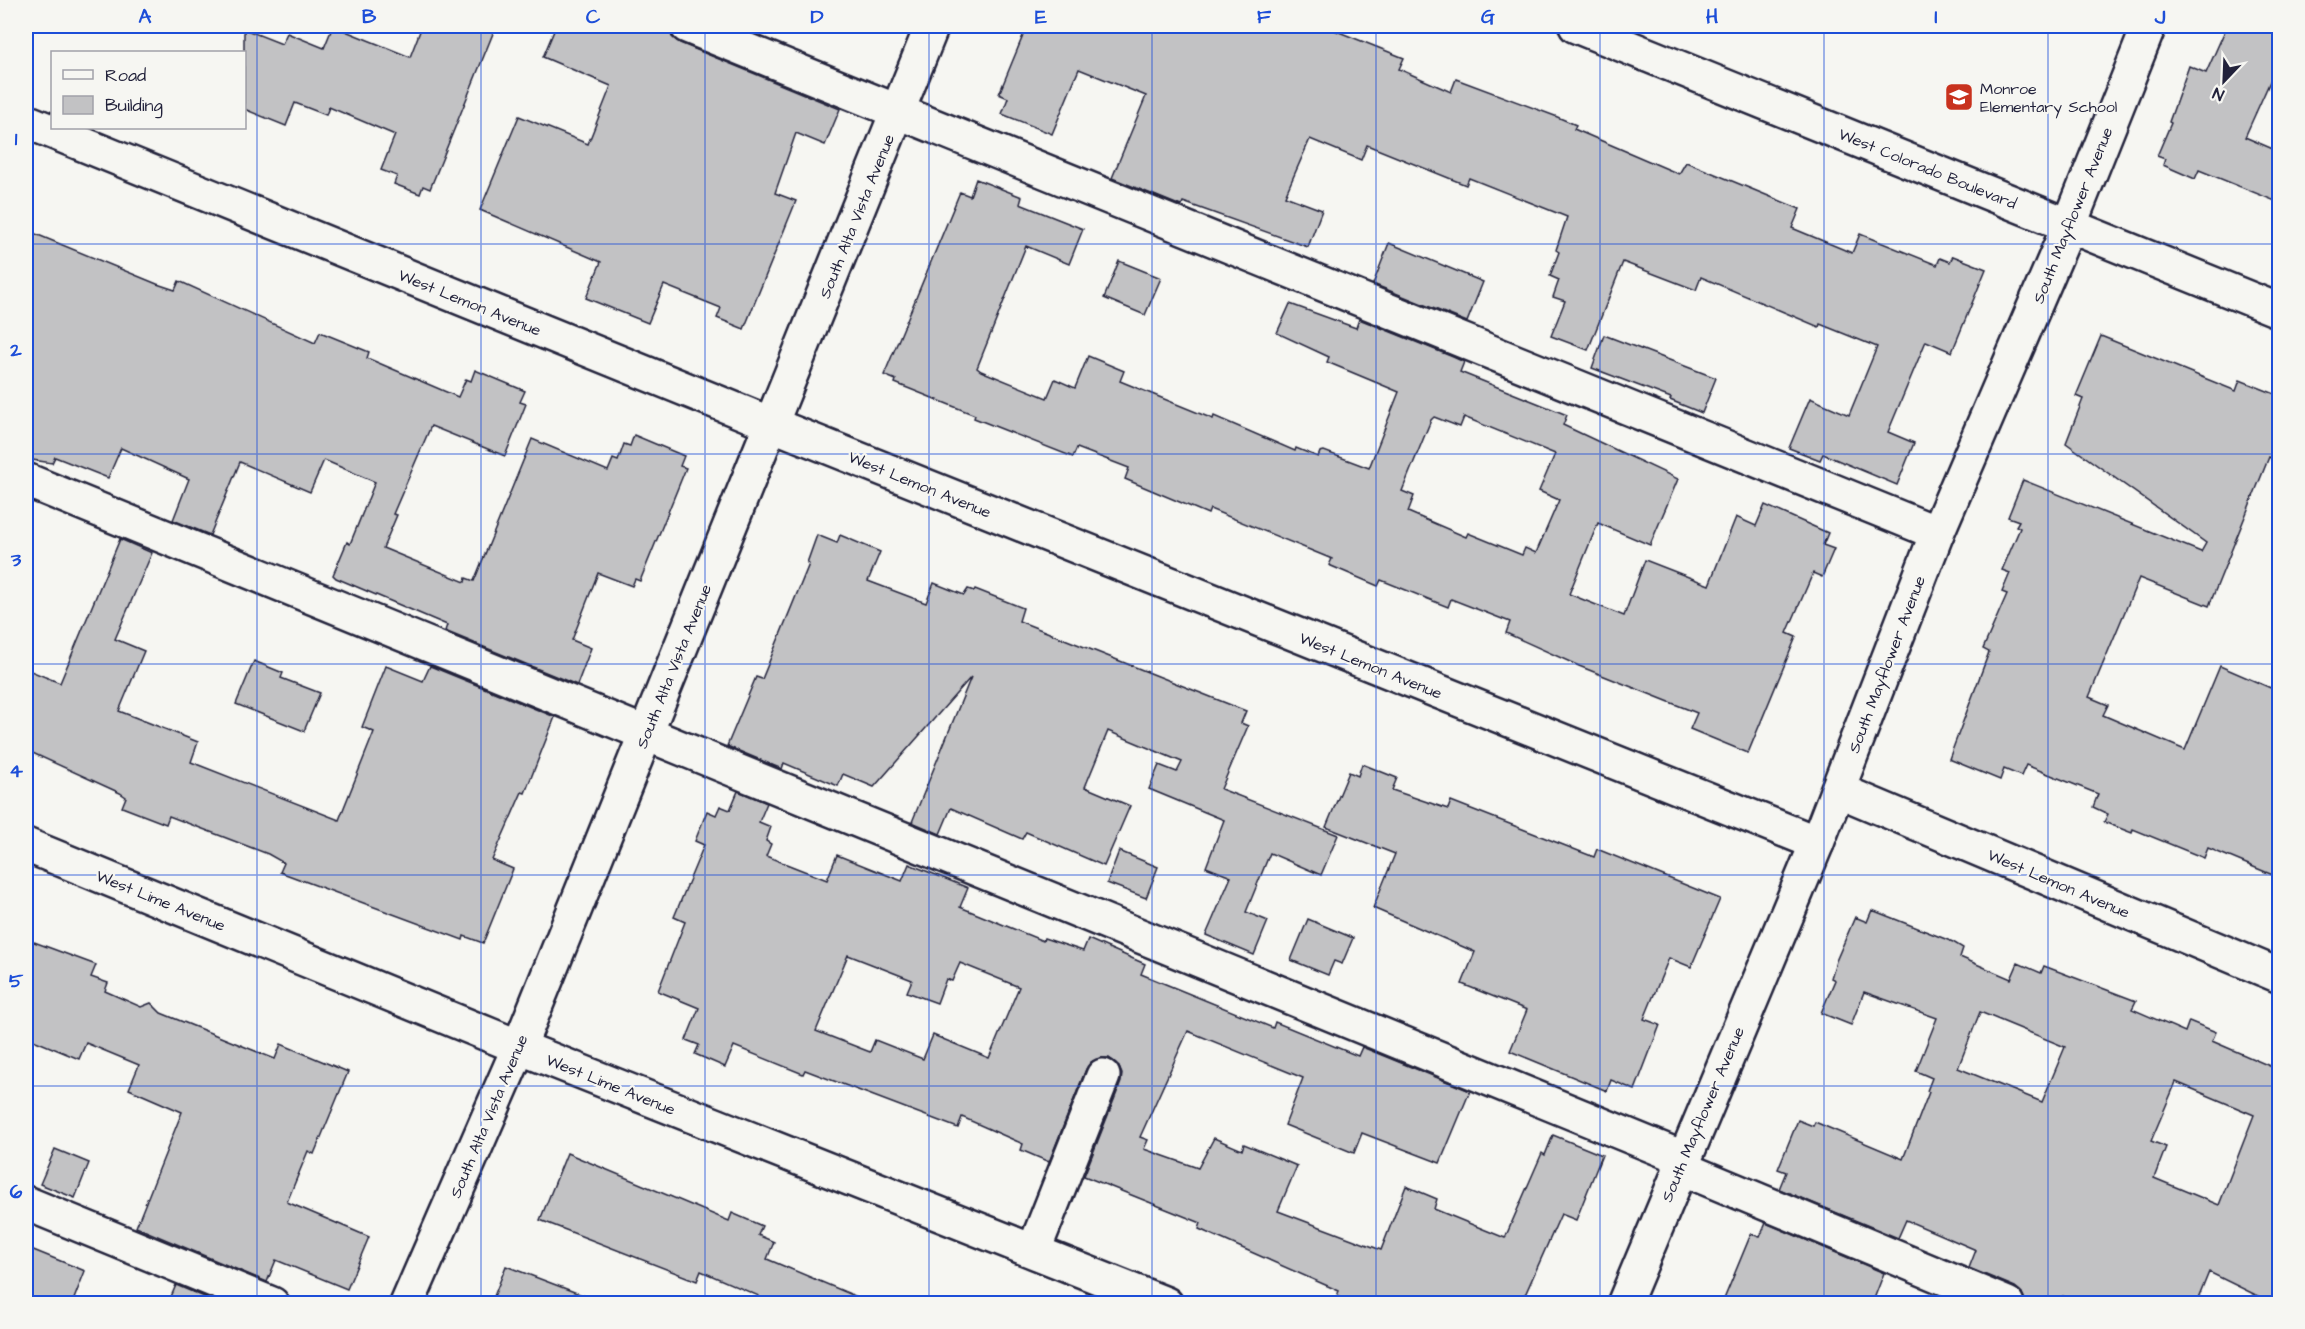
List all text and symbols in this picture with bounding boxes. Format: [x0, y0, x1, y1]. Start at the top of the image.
text: A [139, 3, 152, 31]
text: B [362, 3, 377, 31]
text: C [586, 3, 601, 31]
text: D [811, 3, 824, 31]
text: E [1035, 3, 1047, 31]
text: F [1257, 3, 1272, 31]
text: G [1481, 3, 1495, 31]
text: H [1706, 3, 1718, 31]
text: I [1934, 3, 1938, 31]
text: J [2154, 3, 2166, 31]
legend [51, 51, 246, 129]
north arrow [2194, 51, 2254, 111]
text: Road [105, 63, 146, 88]
place label: Monroe Elementary School [1980, 78, 2117, 119]
school or university icon: Monroe Elementary School [1943, 81, 1975, 113]
text: N [2210, 82, 2227, 106]
text: Building [105, 93, 163, 119]
street label: West Colorado Boulevard [1835, 123, 2020, 215]
street label: South Mayflower Avenue [2027, 124, 2119, 307]
text: 1 [15, 125, 18, 153]
street label: South Alta Vista Avenue [814, 131, 900, 302]
street label: West Lemon Avenue [395, 264, 545, 342]
text: 2 [9, 336, 22, 364]
street label: West Lemon Avenue [845, 446, 995, 524]
text: 3 [10, 546, 22, 574]
street label: South Mayflower Avenue [1843, 572, 1932, 757]
street label: South Alta Vista Avenue [631, 581, 717, 752]
street label: West Lemon Avenue [1296, 627, 1446, 705]
text: 4 [9, 757, 23, 785]
street label: West Lemon Avenue [1984, 844, 2133, 924]
street label: West Lime Avenue [93, 865, 229, 937]
text: 5 [9, 967, 24, 995]
street label: South Mayflower Avenue [1656, 1023, 1751, 1206]
street label: South Alta Vista Avenue [445, 1031, 533, 1201]
street label: West Lime Avenue [543, 1049, 679, 1121]
text: 6 [10, 1178, 23, 1206]

